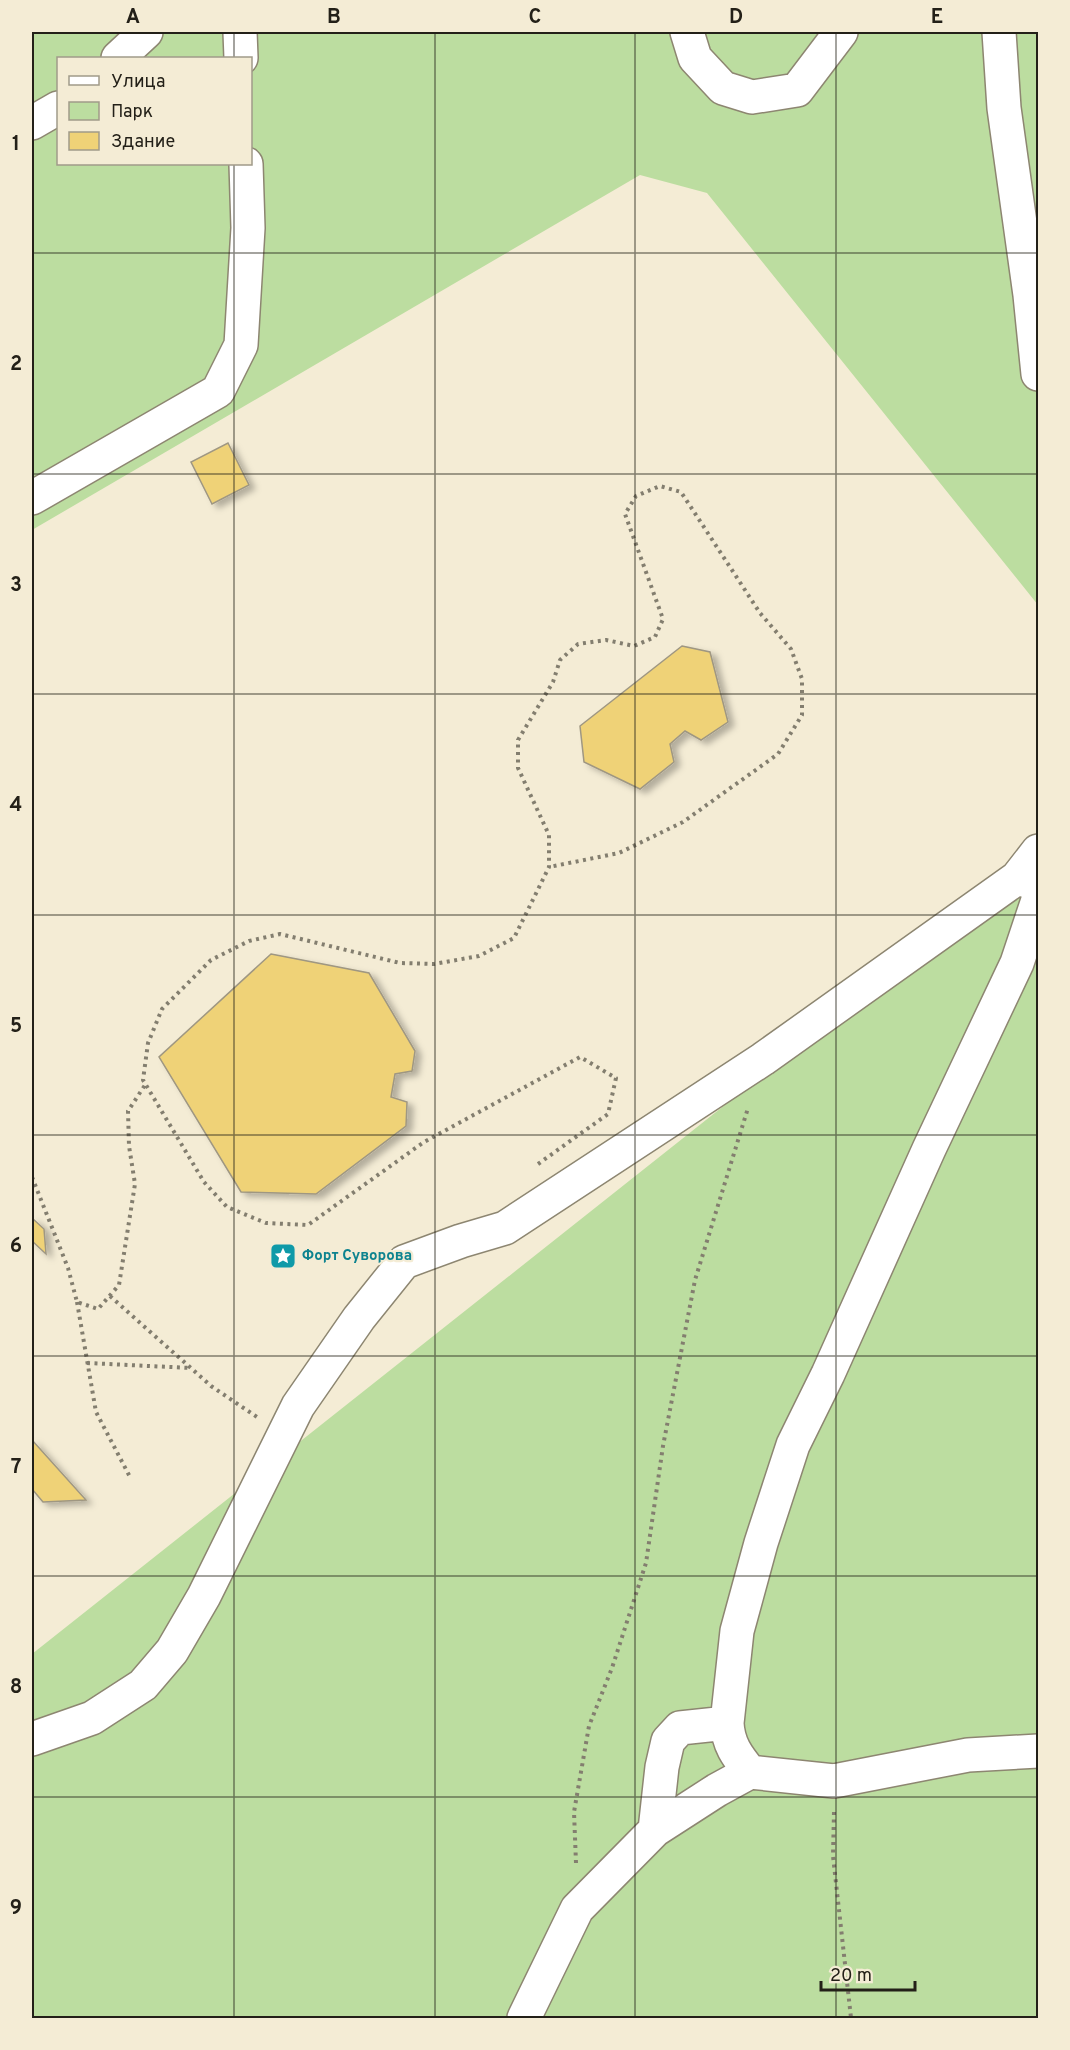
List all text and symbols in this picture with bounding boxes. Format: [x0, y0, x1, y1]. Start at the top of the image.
text: A [126, 5, 140, 31]
text: B [327, 5, 341, 31]
text: C [529, 5, 541, 31]
text: D [729, 5, 743, 31]
text: E [931, 5, 943, 31]
legend [57, 57, 252, 165]
text: Улица [111, 71, 165, 94]
text: Парк [111, 101, 153, 124]
text: Здание [111, 131, 175, 154]
text: 1 [12, 132, 20, 158]
text: 2 [10, 352, 22, 378]
text: 3 [10, 573, 22, 599]
text: 4 [10, 793, 22, 819]
text: 5 [10, 1014, 22, 1040]
text: 6 [10, 1234, 22, 1260]
place icon: Форт Суворова [268, 1241, 298, 1271]
place label: Форт Суворова [302, 1247, 412, 1266]
text: 7 [11, 1455, 21, 1481]
text: 8 [10, 1675, 22, 1701]
text: 9 [10, 1896, 22, 1922]
scale bar [821, 1954, 916, 1992]
text: 20 m [830, 1965, 872, 1988]

